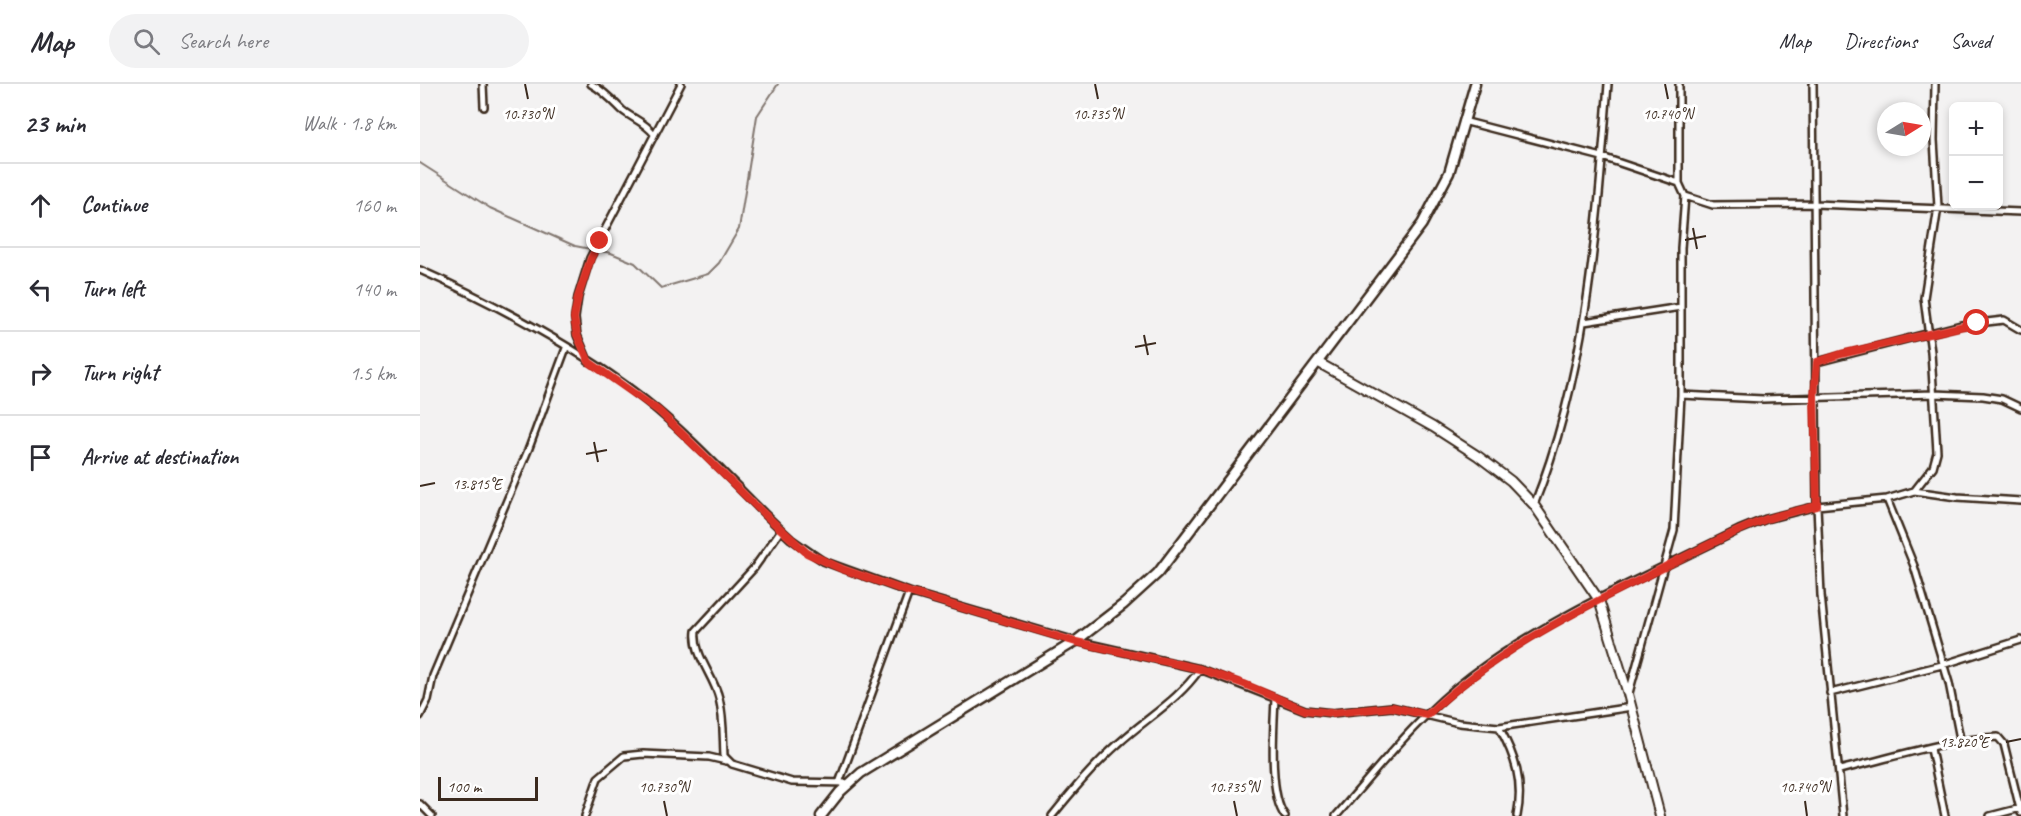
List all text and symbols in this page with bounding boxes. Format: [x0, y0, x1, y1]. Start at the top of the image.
search box [109, 14, 529, 68]
text: Map [30, 24, 73, 59]
icon: search [130, 25, 163, 58]
text: Search here [178, 27, 268, 55]
text: Map [1779, 28, 1811, 54]
text: Directions [1844, 28, 1917, 54]
text: Saved [1950, 28, 1991, 54]
north arrow [1877, 102, 1931, 156]
map controls [1949, 102, 2003, 210]
button: + [1949, 102, 2003, 156]
text: 10.730°N [503, 105, 556, 124]
text: 10.735°N [1073, 105, 1126, 124]
text: 10.740°N [1643, 105, 1696, 124]
text: 23 min [24, 107, 86, 140]
text: Walk · 1.8 km [302, 111, 396, 136]
button: − [1949, 156, 2003, 210]
icon: ahead [24, 189, 57, 222]
text: Continue [81, 191, 147, 219]
text: 160 m [353, 193, 396, 218]
route end [586, 227, 612, 253]
icon: left [24, 273, 57, 306]
text: Turn left [81, 275, 145, 303]
text: 140 m [353, 277, 396, 302]
route start [1963, 309, 1989, 335]
icon: right [24, 357, 57, 390]
text: Turn right [81, 359, 158, 387]
text: 1.5 km [350, 361, 396, 386]
icon: arrive [24, 441, 57, 474]
text: Arrive at destination [81, 443, 238, 471]
text: 13.815°E [453, 475, 504, 494]
text: 13.820°E [1940, 733, 1991, 752]
scale bar [438, 774, 538, 802]
text: 100 m [447, 777, 481, 797]
text: 10.730°N [639, 778, 692, 797]
text: 10.735°N [1209, 778, 1262, 797]
text: 10.740°N [1780, 778, 1833, 797]

